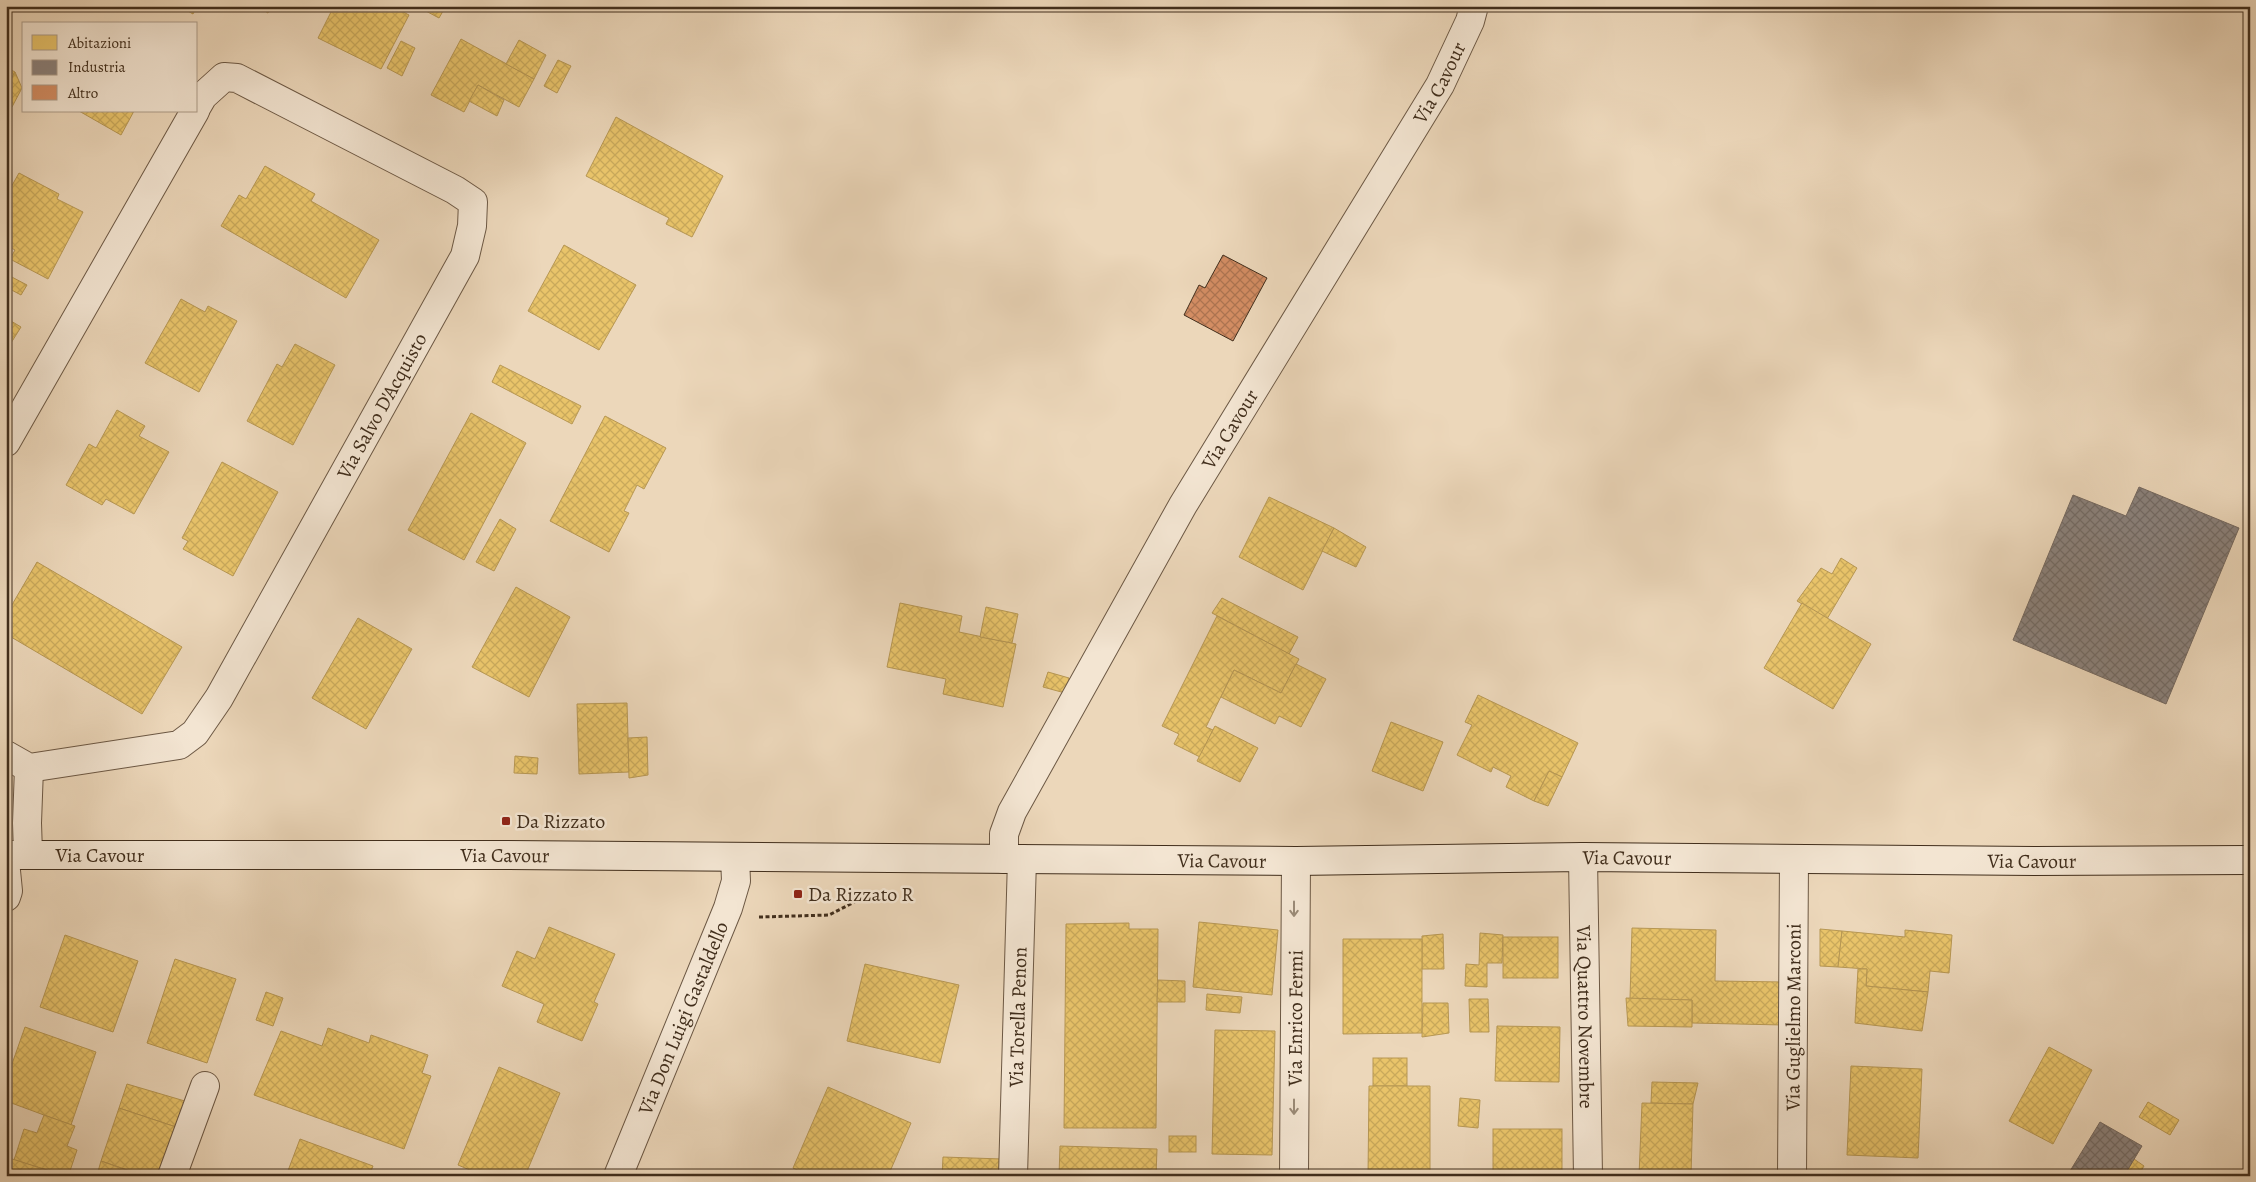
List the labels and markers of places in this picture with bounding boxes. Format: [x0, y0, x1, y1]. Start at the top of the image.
place label: Da Rizzato [516, 808, 605, 835]
marker: Da Rizzato [500, 815, 512, 827]
place label: Da Rizzato R [808, 881, 914, 908]
marker: Da Rizzato R [792, 888, 804, 900]

